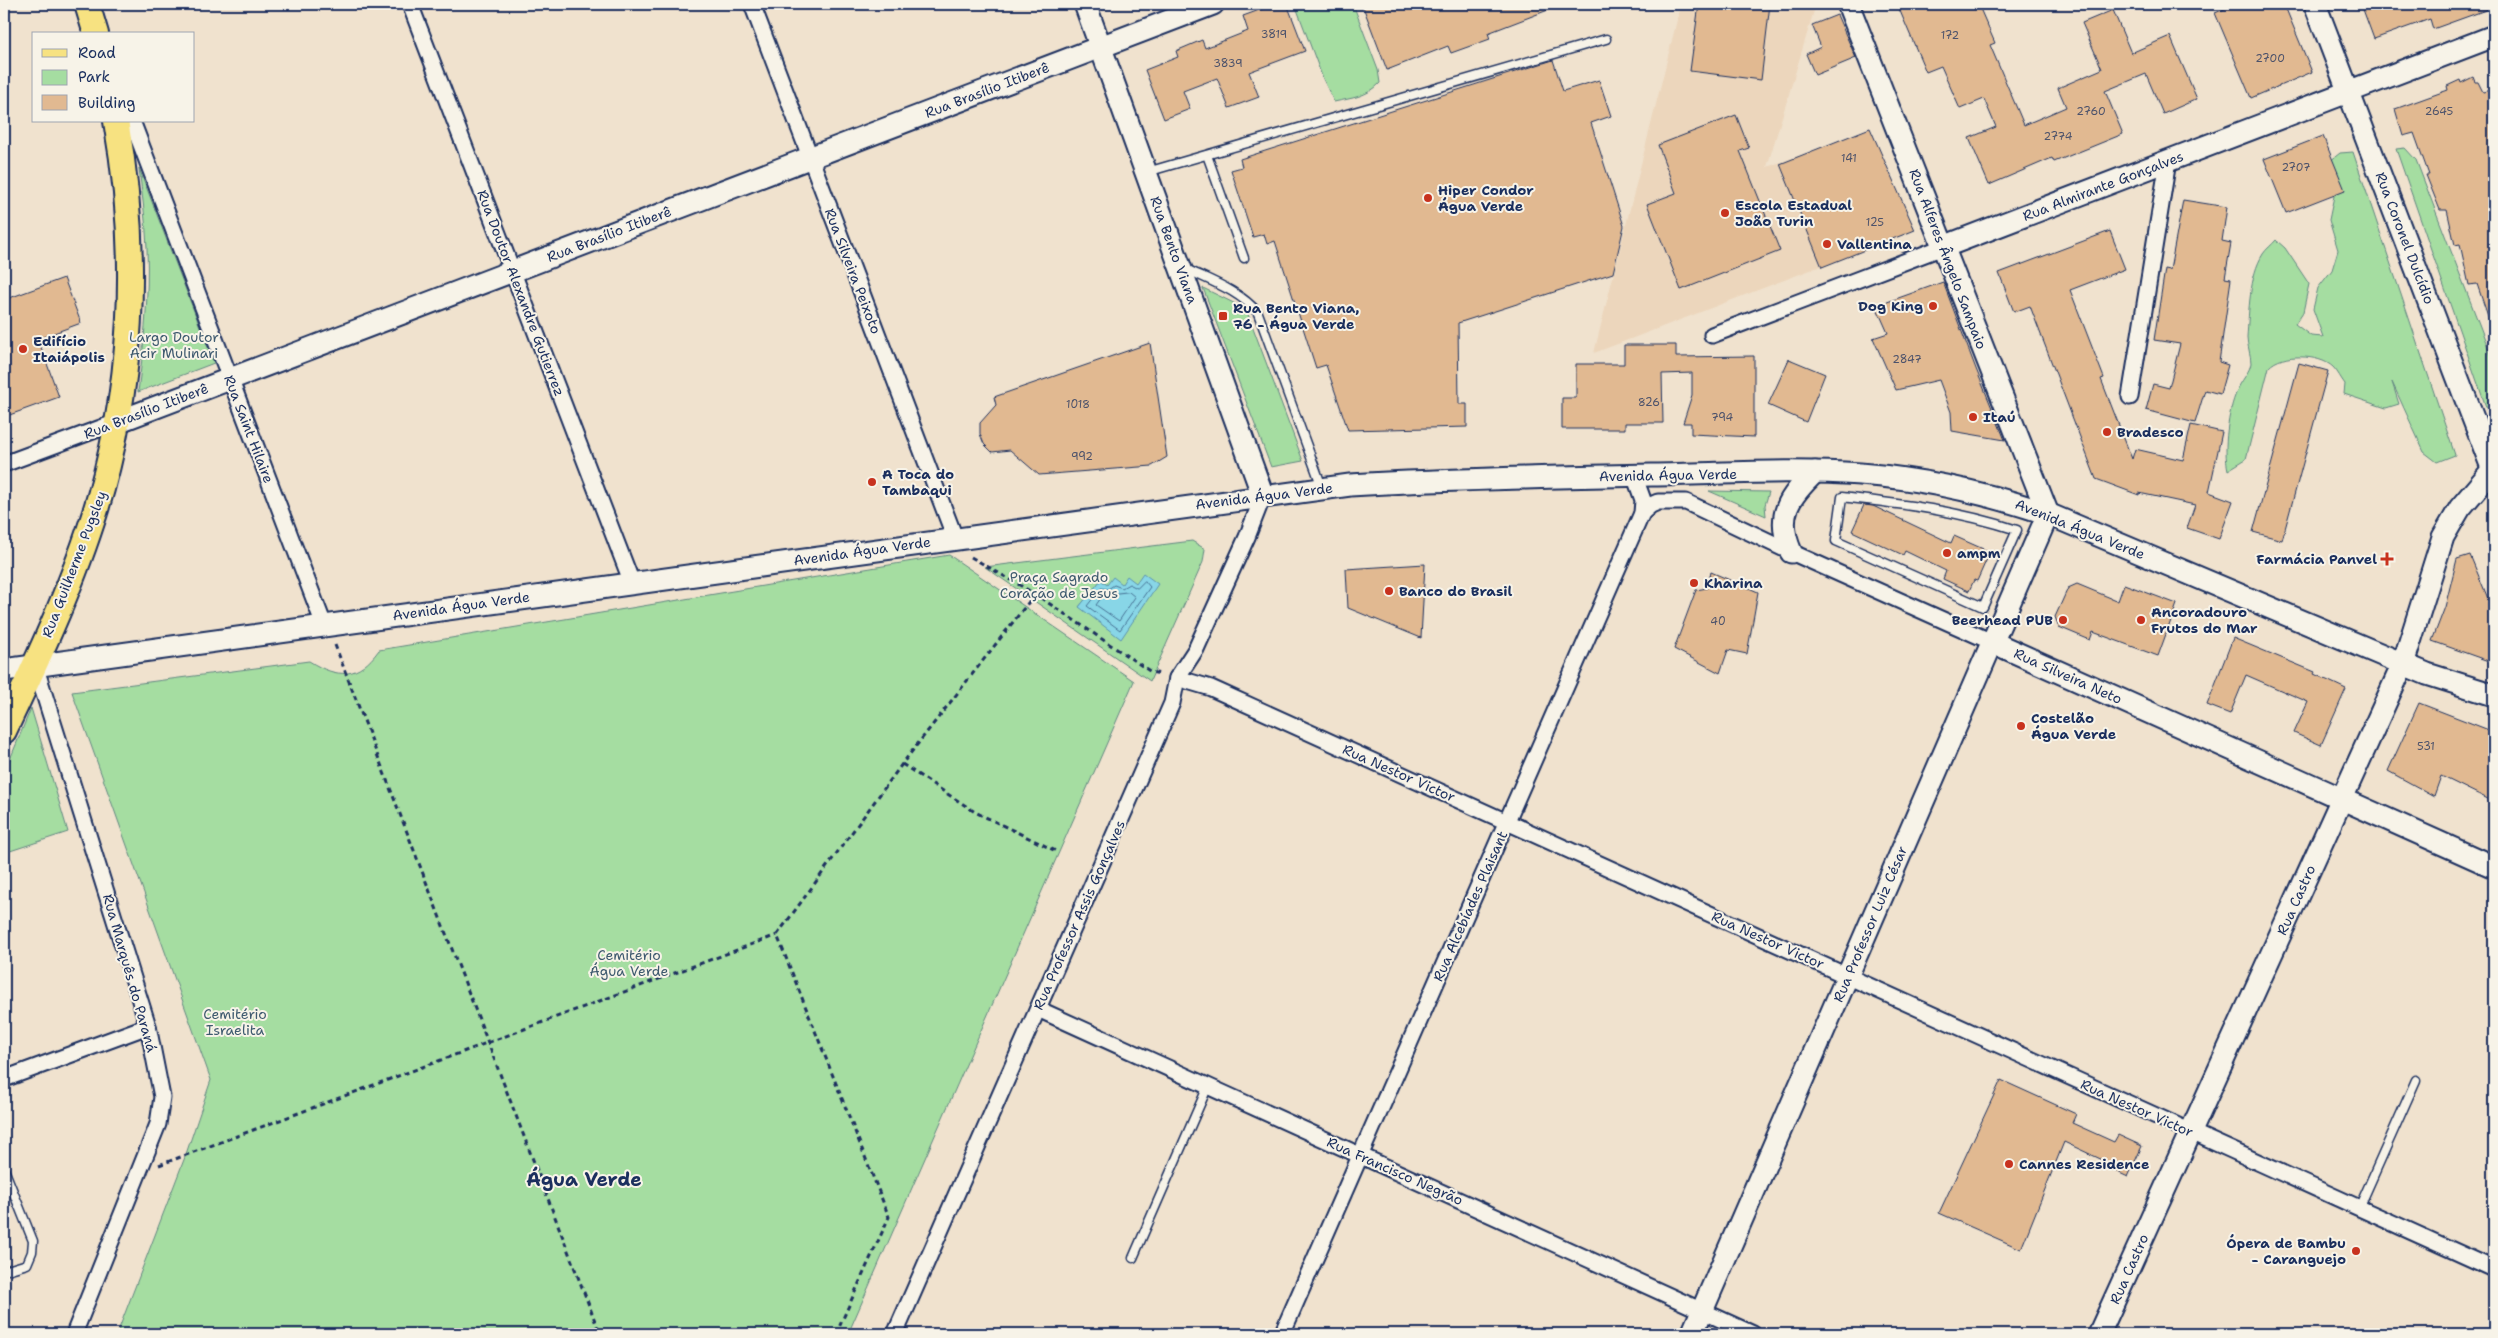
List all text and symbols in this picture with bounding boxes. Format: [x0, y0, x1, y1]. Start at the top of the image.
house number: 3819 [1261, 27, 1287, 42]
house number: 172 [1941, 28, 1959, 43]
legend [32, 32, 195, 122]
text: Road [78, 43, 116, 63]
house number: 2700 [2255, 51, 2285, 66]
house number: 3839 [1213, 56, 1243, 71]
street label: Rua Brasílio Itiberê [922, 58, 1052, 122]
text: Park [78, 67, 110, 87]
text: Building [78, 93, 135, 113]
house number: 2760 [2076, 104, 2106, 119]
house number: 2645 [2425, 104, 2454, 119]
house number: 2774 [2044, 129, 2073, 144]
street label: Rua Almirante Gonçalves [2020, 147, 2186, 225]
house number: 141 [1841, 151, 1857, 166]
house number: 2707 [2281, 160, 2311, 175]
street label: Rua Alferes Ângelo Sampaio [1905, 166, 1991, 352]
street label: Rua Coronel Dulcídio [2371, 169, 2439, 307]
place label: Hiper Condor Água Verde [1438, 181, 1534, 215]
street label: Rua Doutor Alexandre Gutierrez [473, 187, 569, 399]
marker: Hiper Condor Água Verde [1422, 192, 1434, 204]
street label: Rua Bento Viana [1146, 194, 1202, 307]
place label: Escola Estadual João Turin [1735, 196, 1852, 230]
street label: Rua Brasílio Itiberê [544, 202, 674, 266]
street label: Rua Silveira Peixoto [821, 206, 885, 336]
marker: Escola Estadual João Turin [1719, 207, 1731, 219]
house number: 125 [1866, 215, 1884, 230]
place label: Vallentina [1837, 235, 1912, 253]
marker: Vallentina [1821, 238, 1833, 250]
place label: Dog King [1858, 297, 1923, 315]
place label: Rua Bento Viana, 76 - Água Verde [1233, 299, 1359, 333]
marker: Dog King [1927, 300, 1939, 312]
marker: Rua Bento Viana, 76 - Água Verde [1217, 310, 1229, 322]
park label: Largo Doutor Acir Mulinari [129, 328, 219, 362]
place label: Edifício Itaiápolis [33, 332, 105, 366]
marker: Edifício Itaiápolis [17, 343, 29, 355]
house number: 2847 [1892, 352, 1922, 367]
street label: Rua Saint Hilaire [220, 372, 278, 486]
street label: Rua Brasílio Itiberê [81, 379, 211, 443]
house number: 826 [1638, 395, 1660, 410]
house number: 1018 [1066, 397, 1090, 412]
place label: Itaú [1983, 408, 2016, 426]
house number: 794 [1711, 410, 1733, 425]
marker: Itaú [1967, 411, 1979, 423]
place label: Bradesco [2117, 423, 2184, 441]
marker: Bradesco [2101, 426, 2113, 438]
house number: 992 [1071, 449, 1093, 464]
place label: A Toca do Tambaqui [882, 465, 954, 499]
street label: Avenida Água Verde [1599, 465, 1737, 485]
marker: A Toca do Tambaqui [866, 476, 878, 488]
street label: Avenida Água Verde [1194, 479, 1334, 513]
street label: Rua Guilherme Pugsley [38, 488, 110, 640]
street label: Avenida Água Verde [2012, 495, 2148, 563]
street label: Avenida Água Verde [792, 532, 932, 570]
place label: ampm [1957, 544, 2001, 562]
marker: ampm [1941, 547, 1953, 559]
place label: Farmácia Panvel [2256, 550, 2377, 568]
marker: Farmácia Panvel [2381, 553, 2393, 565]
park label: Praça Sagrado Coração de Jesus [1000, 568, 1118, 602]
place label: Kharina [1704, 574, 1763, 592]
marker: Kharina [1688, 577, 1700, 589]
place label: Banco do Brasil [1399, 582, 1512, 600]
marker: Banco do Brasil [1383, 585, 1395, 597]
street label: Avenida Água Verde [391, 587, 531, 625]
place label: Ancoradouro Frutos do Mar [2151, 603, 2258, 637]
place label: Beerhead PUB [1952, 611, 2053, 629]
house number: 40 [1710, 614, 1726, 629]
marker: Beerhead PUB [2057, 614, 2069, 626]
marker: Ancoradouro Frutos do Mar [2135, 614, 2147, 626]
street label: Rua Silveira Neto [2011, 644, 2125, 708]
place label: Costelão Água Verde [2031, 709, 2116, 743]
marker: Costelão Água Verde [2015, 720, 2027, 732]
house number: 531 [2417, 739, 2435, 754]
street label: Rua Nestor Victor [1340, 740, 1459, 806]
street label: Rua Professor Assis Gonçalves [1029, 817, 1129, 1013]
street label: Rua Alcebíades Plaisant [1429, 828, 1511, 984]
street label: Rua Professor Luiz César [1829, 843, 1911, 1005]
street label: Rua Castro [2273, 862, 2319, 938]
street label: Rua Marquês do Paraná [99, 892, 161, 1054]
street label: Rua Nestor Victor [1709, 907, 1828, 973]
park label: Cemitério Água Verde [590, 946, 668, 980]
park label: Cemitério Israelita [203, 1005, 267, 1039]
street label: Rua Nestor Victor [2078, 1075, 2197, 1141]
street label: Rua Francisco Negrão [1324, 1133, 1466, 1209]
place label: Cannes Residence [2019, 1155, 2149, 1173]
marker: Cannes Residence [2003, 1158, 2015, 1170]
district label: Água Verde [526, 1166, 642, 1192]
street label: Rua Castro [2106, 1231, 2152, 1307]
place label: Ópera de Bambu - Caranguejo [2226, 1234, 2346, 1268]
marker: Ópera de Bambu - Caranguejo [2350, 1245, 2362, 1257]

